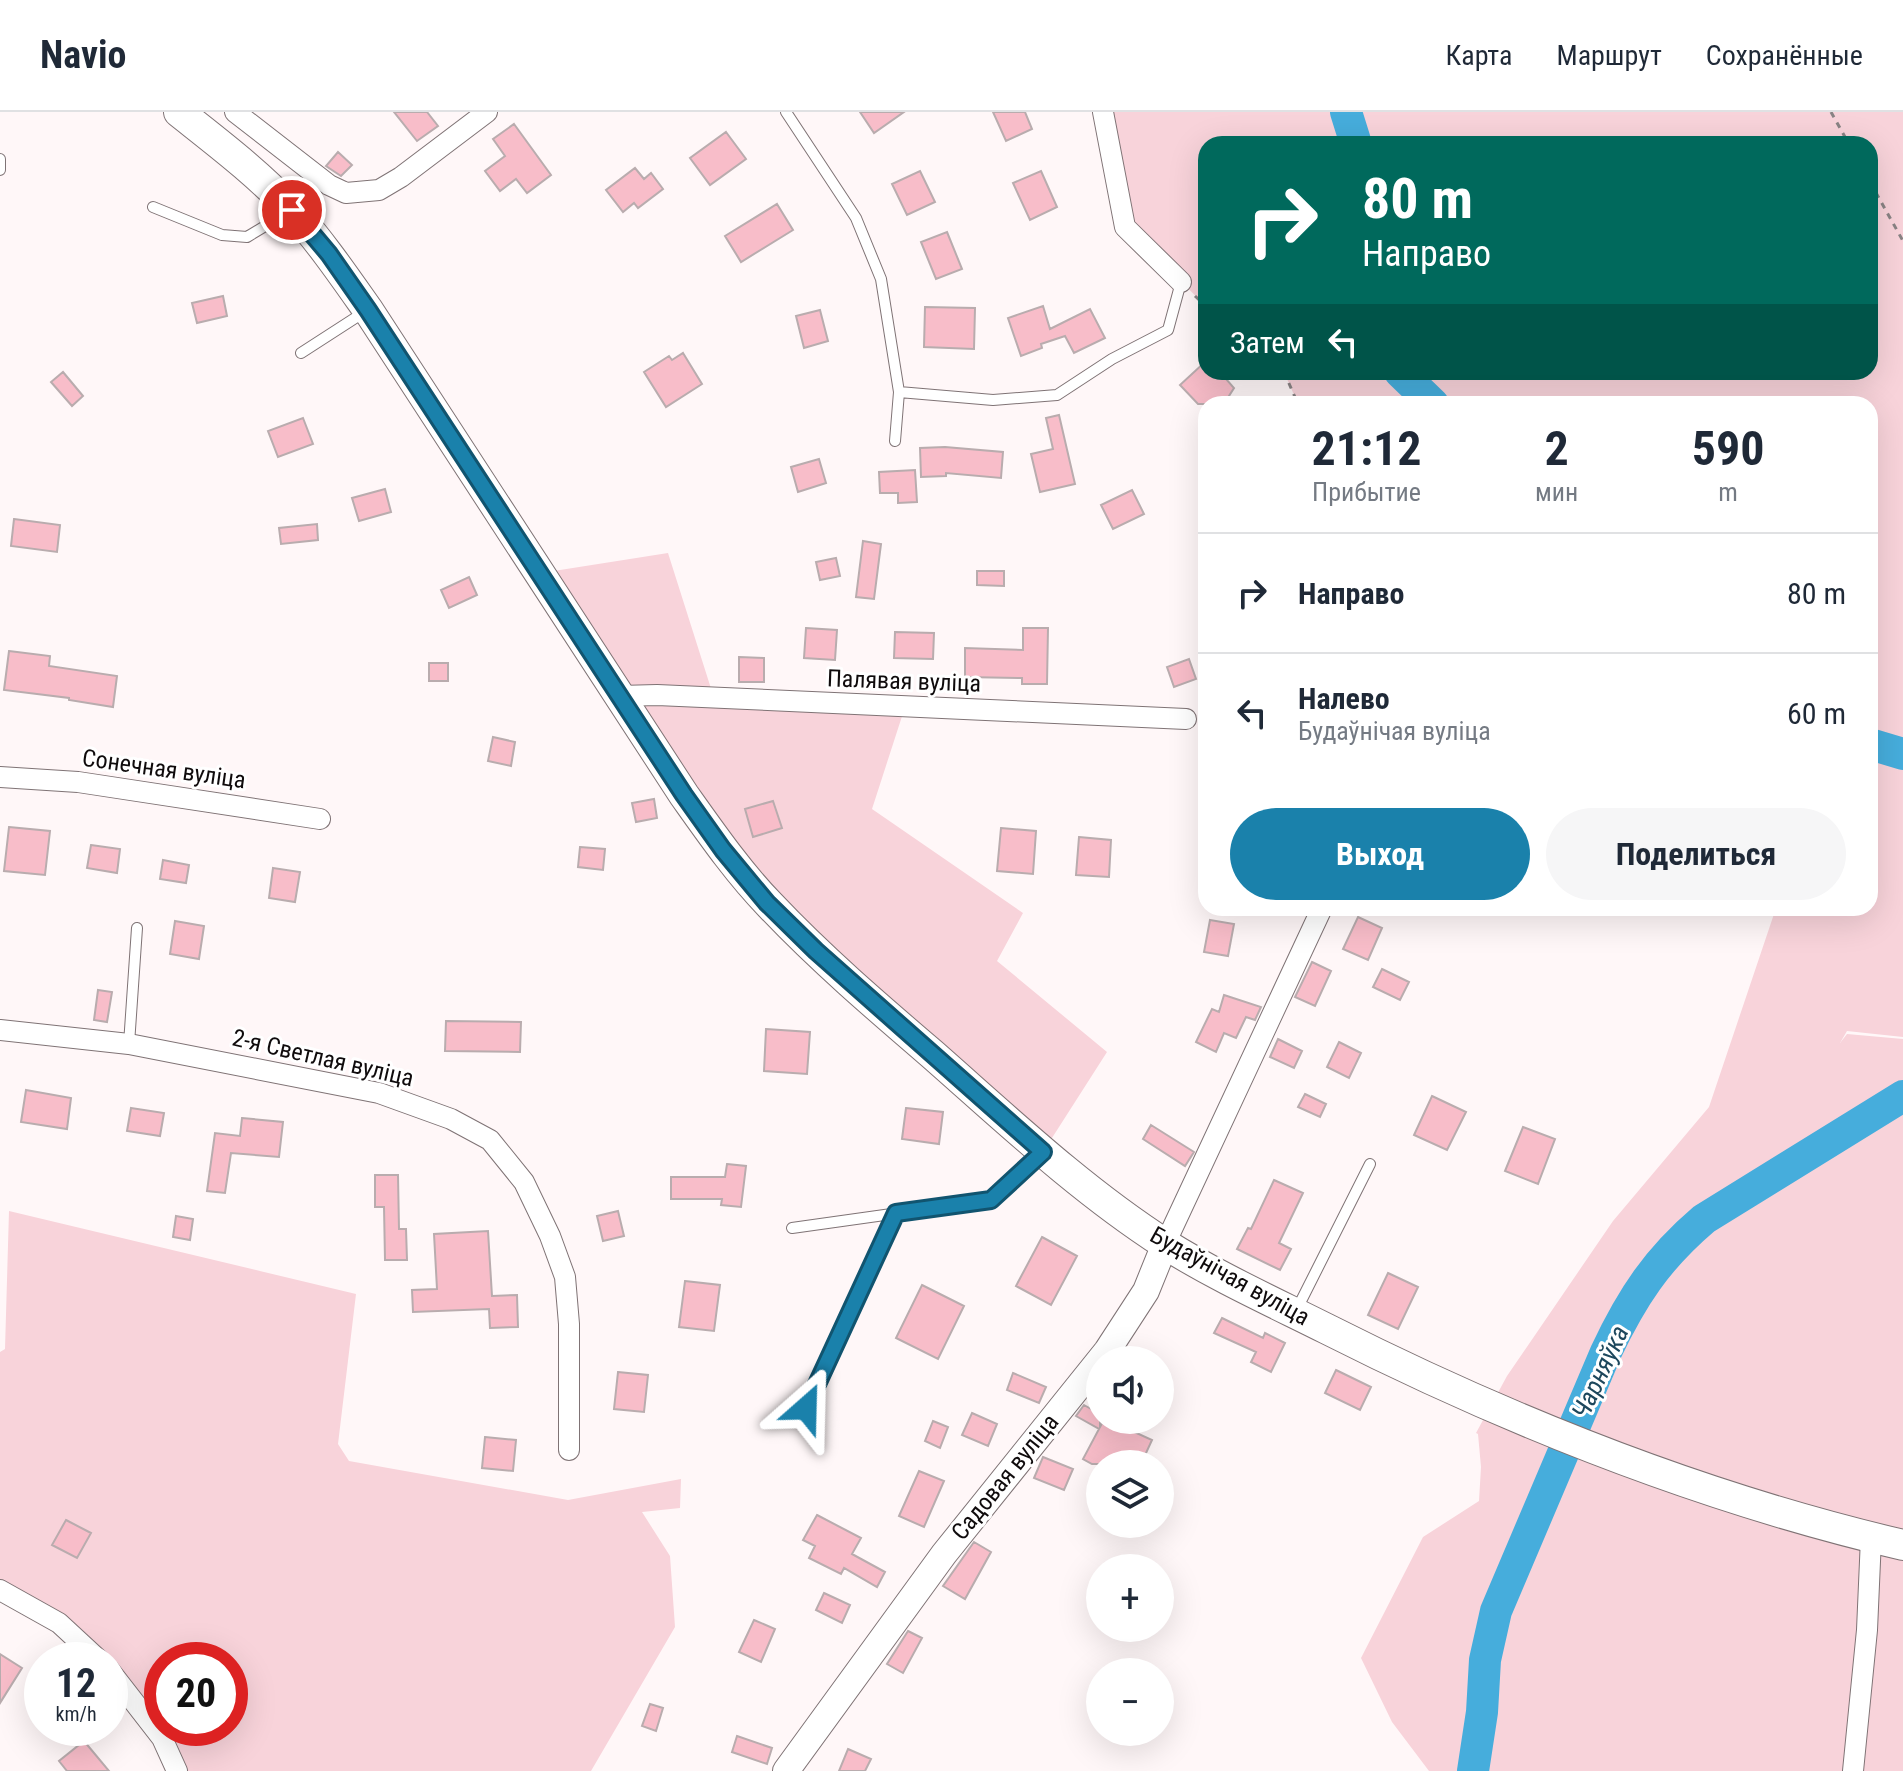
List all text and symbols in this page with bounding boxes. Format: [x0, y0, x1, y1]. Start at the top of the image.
text: Navio [40, 33, 126, 77]
text: Карта [1446, 39, 1512, 72]
text: Маршрут [1556, 39, 1662, 72]
text: Сохранённые [1706, 39, 1863, 72]
text: 80 m [1362, 166, 1473, 232]
icon: right [1230, 168, 1334, 272]
pin [258, 176, 326, 244]
icon: arrive [270, 188, 314, 232]
text: Направо [1362, 233, 1491, 275]
icon: left [1321, 320, 1365, 364]
text: Затем [1230, 325, 1305, 360]
text: 21:12 [1311, 420, 1422, 477]
text: 2 [1545, 420, 1569, 477]
text: 590 [1692, 420, 1765, 477]
text: Прибытие [1312, 477, 1421, 507]
text: мин [1535, 477, 1578, 507]
text: m [1718, 477, 1738, 507]
icon: right [1230, 571, 1274, 615]
text: Направо [1298, 576, 1404, 611]
text: 80 m [1787, 576, 1846, 611]
street label: Палявая вуліца [826, 664, 982, 698]
text: Налево [1298, 681, 1390, 716]
icon: left [1230, 691, 1274, 735]
text: 60 m [1787, 696, 1846, 731]
text: Будаўнічая вуліца [1298, 716, 1491, 746]
street label: Сонечная вуліца [80, 744, 248, 794]
button: Выход [1230, 808, 1530, 900]
button: Поделиться [1546, 808, 1846, 900]
street label: 2-я Светлая вуліца [230, 1024, 416, 1092]
street label: Будаўнічая вуліца [1145, 1221, 1315, 1331]
water label: Чарняўка [1565, 1321, 1635, 1423]
map controls [1086, 1346, 1174, 1746]
button: sound [1086, 1346, 1174, 1434]
position arrow [764, 1366, 848, 1450]
street label: Садовая вуліца [946, 1408, 1064, 1546]
button: layers [1086, 1450, 1174, 1538]
button: + [1086, 1554, 1174, 1642]
speed limit sign: 20 [144, 1642, 248, 1746]
button: − [1086, 1658, 1174, 1746]
text: 12 [56, 1660, 96, 1707]
text: km/h [55, 1702, 97, 1726]

